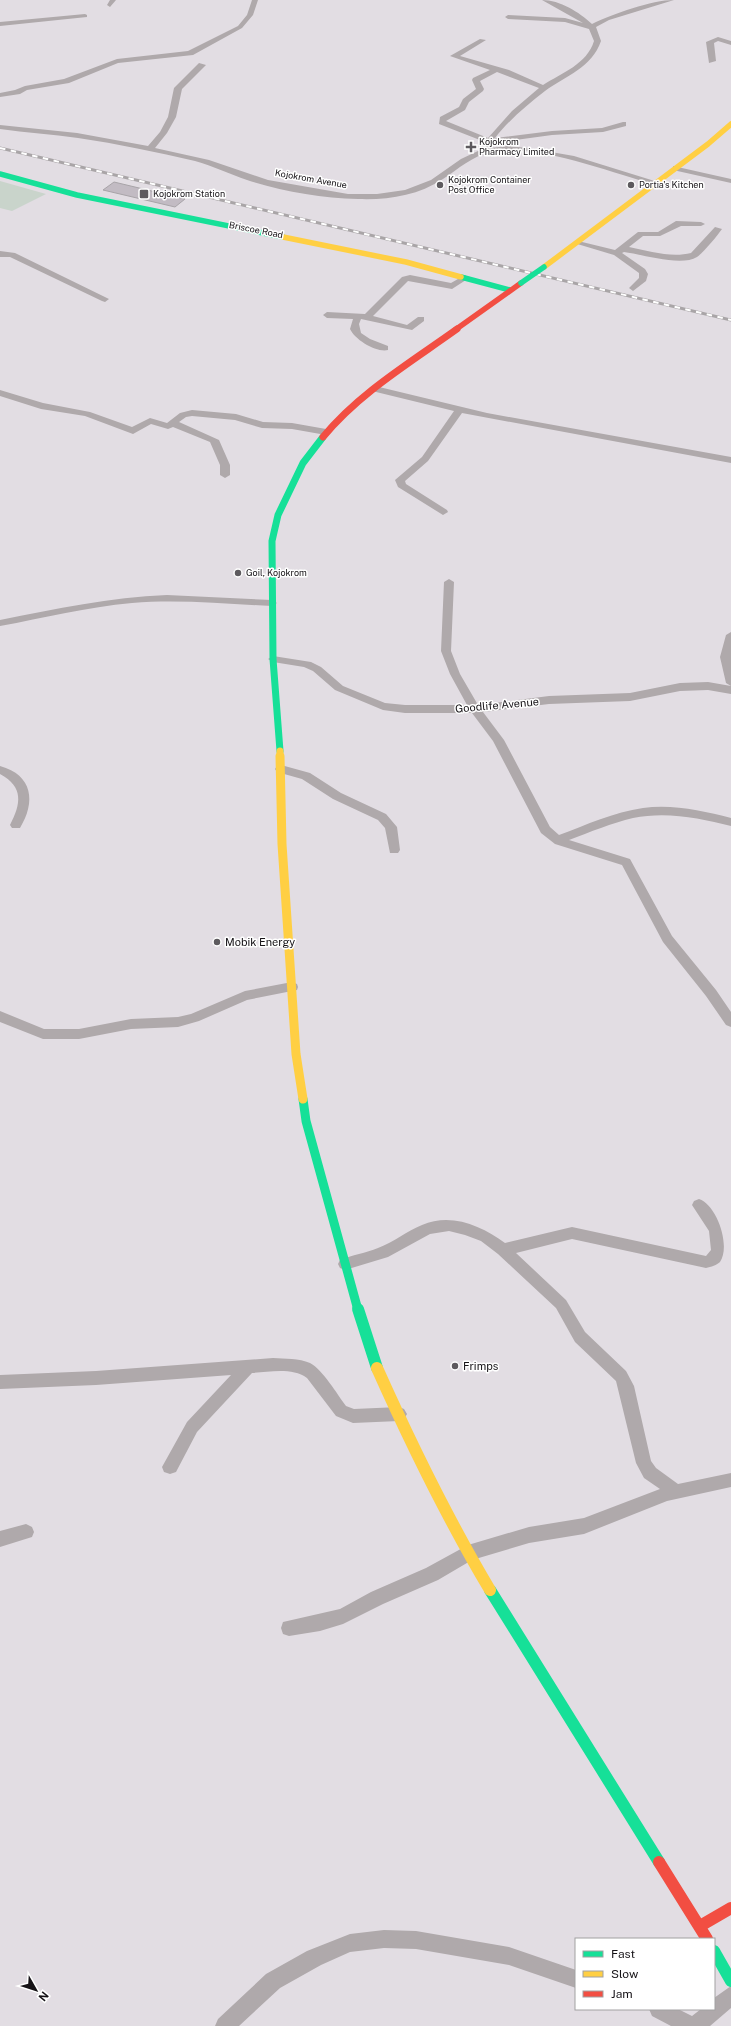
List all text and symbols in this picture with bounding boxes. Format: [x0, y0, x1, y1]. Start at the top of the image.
place label: Kojokrom Pharmacy Limited [479, 136, 554, 157]
marker: Kojokrom Pharmacy Limited [466, 142, 476, 152]
street label: Kojokrom Avenue [274, 167, 348, 190]
place label: Kojokrom Container Post Office [448, 174, 531, 195]
place label: Portia's Kitchen [639, 179, 704, 190]
marker: Kojokrom Container Post Office [435, 180, 445, 190]
marker: Portia's Kitchen [626, 180, 636, 190]
marker: Kojokrom Station [138, 188, 150, 200]
place label: Kojokrom Station [153, 188, 225, 199]
street label: Briscoe Road [228, 219, 284, 240]
place label: Goil, Kojokrom [246, 567, 307, 578]
marker: Goil, Kojokrom [233, 568, 243, 578]
street label: Goodlife Avenue [455, 695, 539, 715]
place label: Mobik Energy [225, 936, 295, 948]
marker: Mobik Energy [212, 937, 222, 947]
place label: Frimps [463, 1360, 499, 1372]
marker: Frimps [450, 1361, 460, 1371]
legend [575, 1938, 715, 2010]
text: Fast [611, 1947, 636, 1961]
text: Slow [611, 1967, 639, 1981]
north arrow [16, 1970, 56, 2010]
text: Jam [611, 1987, 633, 2001]
text: N [36, 1989, 51, 2003]

